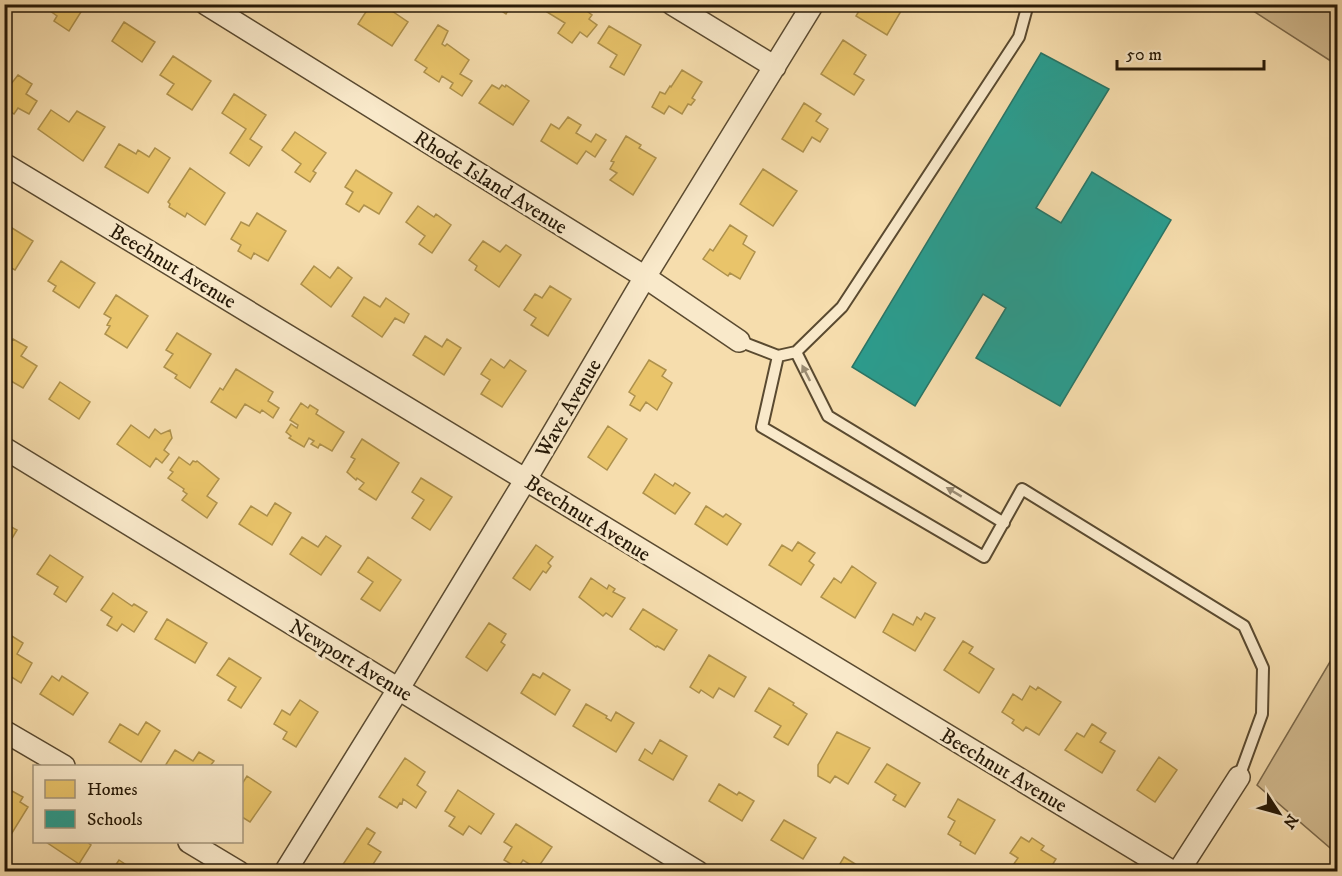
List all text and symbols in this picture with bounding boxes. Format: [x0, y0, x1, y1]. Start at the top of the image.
scale bar [1117, 33, 1264, 71]
text: 50 m [1126, 44, 1162, 66]
street label: Rhode Island Avenue [409, 125, 572, 241]
street label: Beechnut Avenue [104, 219, 241, 315]
street label: Wave Avenue [530, 354, 608, 463]
one-way arrow [802, 365, 811, 382]
street label: Beechnut Avenue [520, 470, 655, 568]
one-way arrow [946, 487, 962, 498]
street label: Newport Avenue [284, 614, 417, 708]
street label: Beechnut Avenue [935, 723, 1072, 819]
legend [33, 765, 243, 843]
text: Homes [87, 779, 138, 801]
north arrow [1249, 783, 1309, 843]
text: Schools [87, 809, 142, 831]
text: N [1278, 810, 1302, 832]

